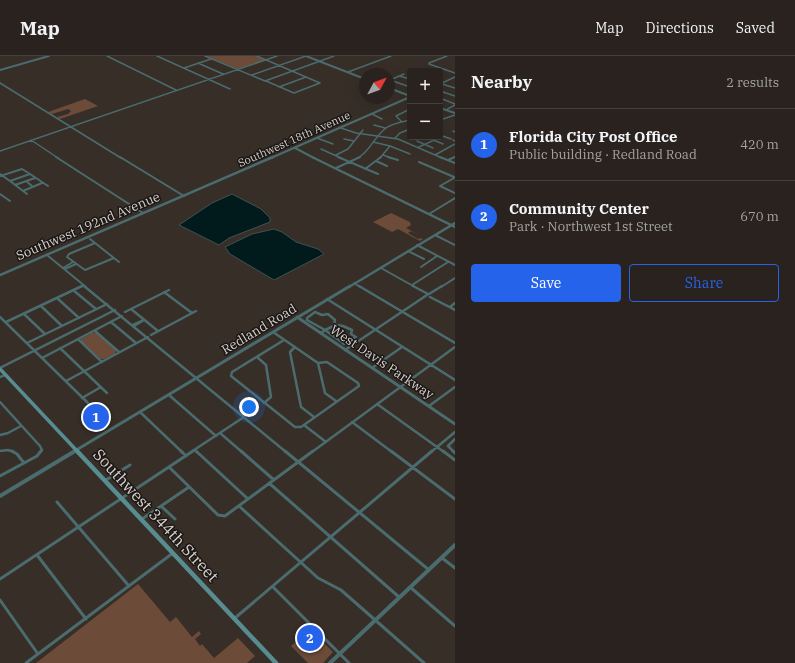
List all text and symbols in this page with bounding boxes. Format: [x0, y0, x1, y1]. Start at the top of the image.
text: Map [20, 16, 60, 40]
text: Map [595, 19, 624, 37]
text: Directions [646, 19, 714, 37]
text: Saved [736, 19, 775, 37]
north arrow [359, 68, 395, 104]
map controls [407, 68, 443, 140]
button: + [407, 68, 443, 104]
text: Nearby [471, 71, 532, 93]
text: 2 results [726, 74, 779, 91]
button: − [407, 104, 443, 140]
street label: Southwest 18th Avenue [236, 108, 352, 170]
text: Florida City Post Office [509, 127, 678, 146]
text: 1 [480, 136, 488, 153]
text: 420 m [740, 136, 779, 153]
text: Public building · Redland Road [509, 146, 697, 163]
street label: Southwest 192nd Avenue [13, 188, 163, 264]
text: Community Center [509, 199, 649, 218]
text: 2 [480, 208, 488, 225]
text: 670 m [740, 208, 779, 225]
text: Park · Northwest 1st Street [509, 218, 672, 235]
button: Save [471, 264, 621, 302]
button: Share [629, 264, 779, 302]
street label: Redland Road [218, 300, 300, 358]
street label: West Davis Parkway [327, 321, 437, 403]
your location [239, 397, 259, 417]
pin: 1 [83, 402, 109, 432]
street label: Southwest 344th Street [89, 444, 223, 586]
pin: 2 [297, 623, 323, 653]

